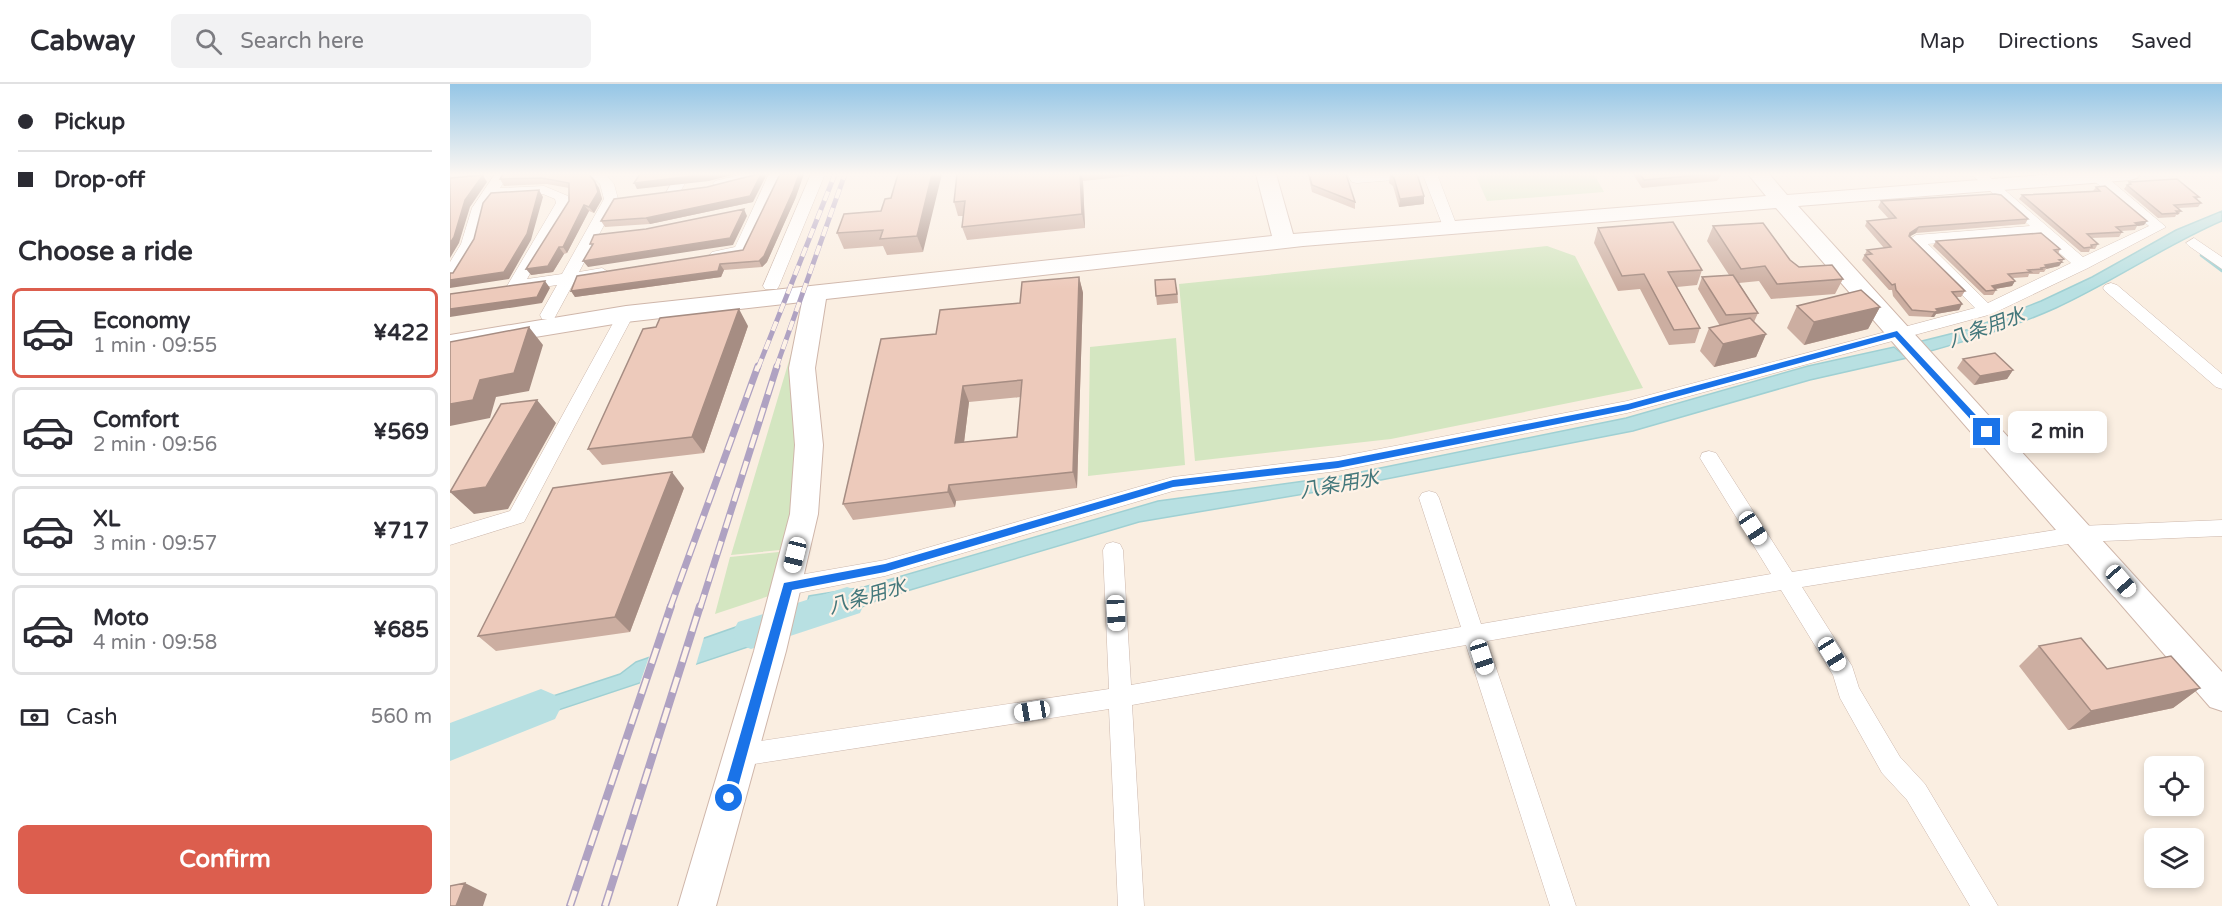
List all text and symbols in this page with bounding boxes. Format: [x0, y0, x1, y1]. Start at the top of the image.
search box [171, 14, 591, 68]
text: Cabway [30, 24, 135, 58]
icon: search [192, 25, 225, 58]
text: Search here [240, 28, 364, 54]
text: Map [1919, 29, 1965, 54]
text: Directions [1998, 29, 2098, 54]
text: Saved [2131, 29, 2192, 54]
text: Pickup [54, 109, 125, 135]
text: Drop-off [54, 167, 145, 193]
text: Choose a ride [18, 235, 193, 268]
water label: 八条用水 [1945, 302, 2030, 353]
icon: car [21, 306, 75, 360]
text: Economy [93, 308, 190, 334]
text: ¥422 [373, 320, 429, 346]
text: 1 min · 09:55 [93, 334, 217, 358]
icon: car [21, 405, 75, 459]
text: Comfort [93, 407, 179, 433]
callout: 2 min [2008, 411, 2107, 453]
route end [1973, 418, 2000, 445]
text: ¥569 [373, 419, 429, 445]
text: 2 min [2031, 420, 2084, 444]
text: 2 min · 09:56 [93, 433, 217, 457]
water label: 八条用水 [1298, 466, 1383, 504]
icon: car [21, 504, 75, 558]
text: XL [93, 506, 120, 532]
car [1736, 508, 1770, 548]
text: ¥717 [373, 518, 429, 544]
text: 3 min · 09:57 [93, 532, 217, 556]
car [782, 535, 808, 575]
car [2102, 562, 2140, 600]
water label: 八条用水 [826, 574, 911, 620]
car [1106, 595, 1126, 631]
icon: car [21, 603, 75, 657]
text: Moto [93, 605, 149, 631]
text: ¥685 [373, 617, 429, 643]
text: 4 min · 09:58 [93, 631, 217, 655]
car [1815, 634, 1849, 674]
car [1468, 637, 1496, 677]
car [1013, 699, 1051, 723]
icon: cash [18, 701, 51, 734]
text: Cash [66, 704, 118, 730]
text: 560 m [371, 705, 432, 729]
map controls [2144, 756, 2204, 888]
button: locate [2144, 756, 2204, 816]
route start [715, 784, 742, 811]
button: Confirm [18, 825, 432, 894]
button: layers [2144, 828, 2204, 888]

